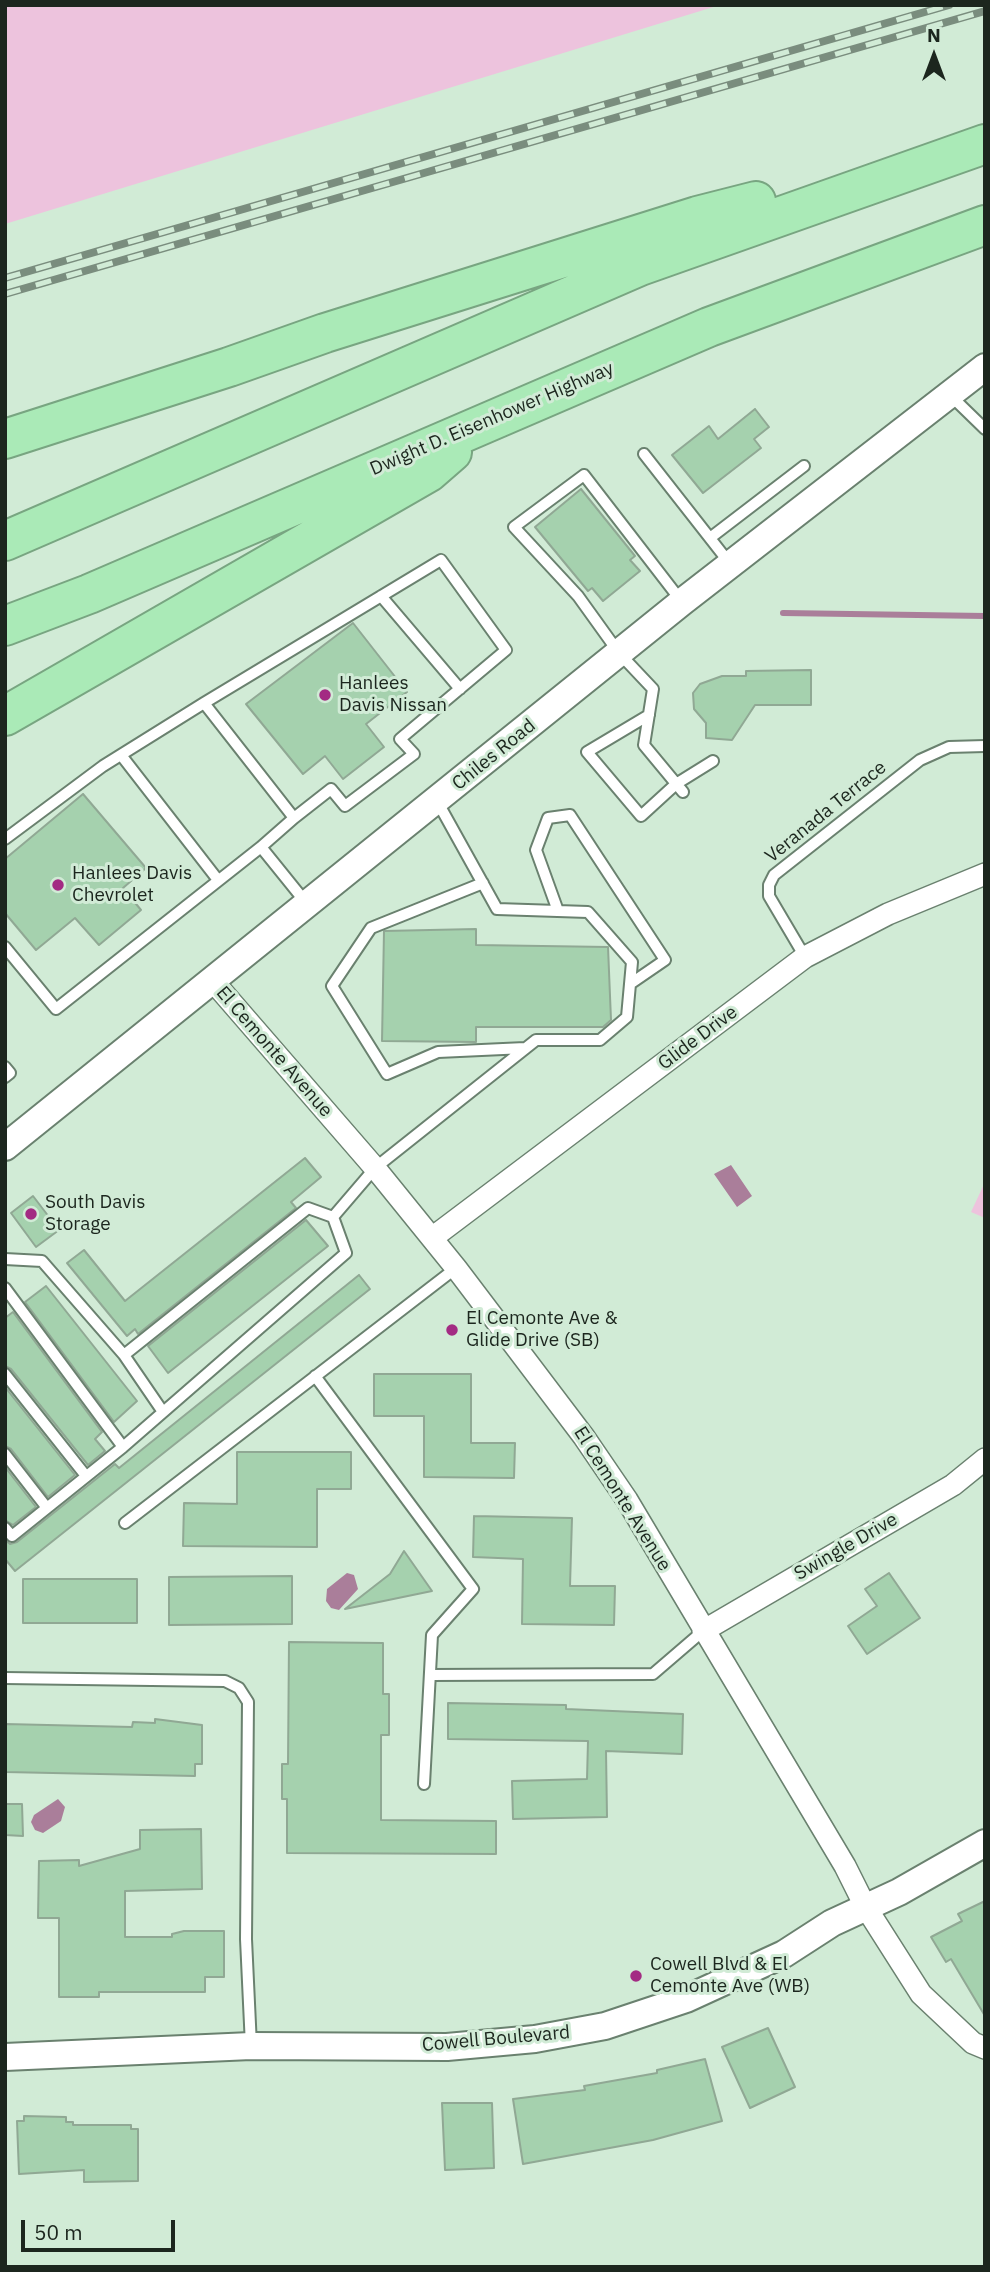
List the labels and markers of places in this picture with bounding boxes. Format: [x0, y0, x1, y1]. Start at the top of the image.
place label: Hanlees Davis Nissan [339, 673, 447, 717]
marker: Hanlees Davis Nissan [317, 687, 333, 703]
place label: Hanlees Davis Chevrolet [72, 863, 192, 907]
marker: Hanlees Davis Chevrolet [50, 877, 66, 893]
place label: South Davis Storage [45, 1192, 146, 1236]
marker: South Davis Storage [23, 1206, 39, 1222]
place label: El Cemonte Ave & Glide Drive (SB) [466, 1308, 618, 1352]
marker: El Cemonte Ave & Glide Drive (SB) [444, 1322, 460, 1338]
place label: Cowell Blvd & El Cemonte Ave (WB) [650, 1954, 810, 1998]
marker: Cowell Blvd & El Cemonte Ave (WB) [628, 1968, 644, 1984]

